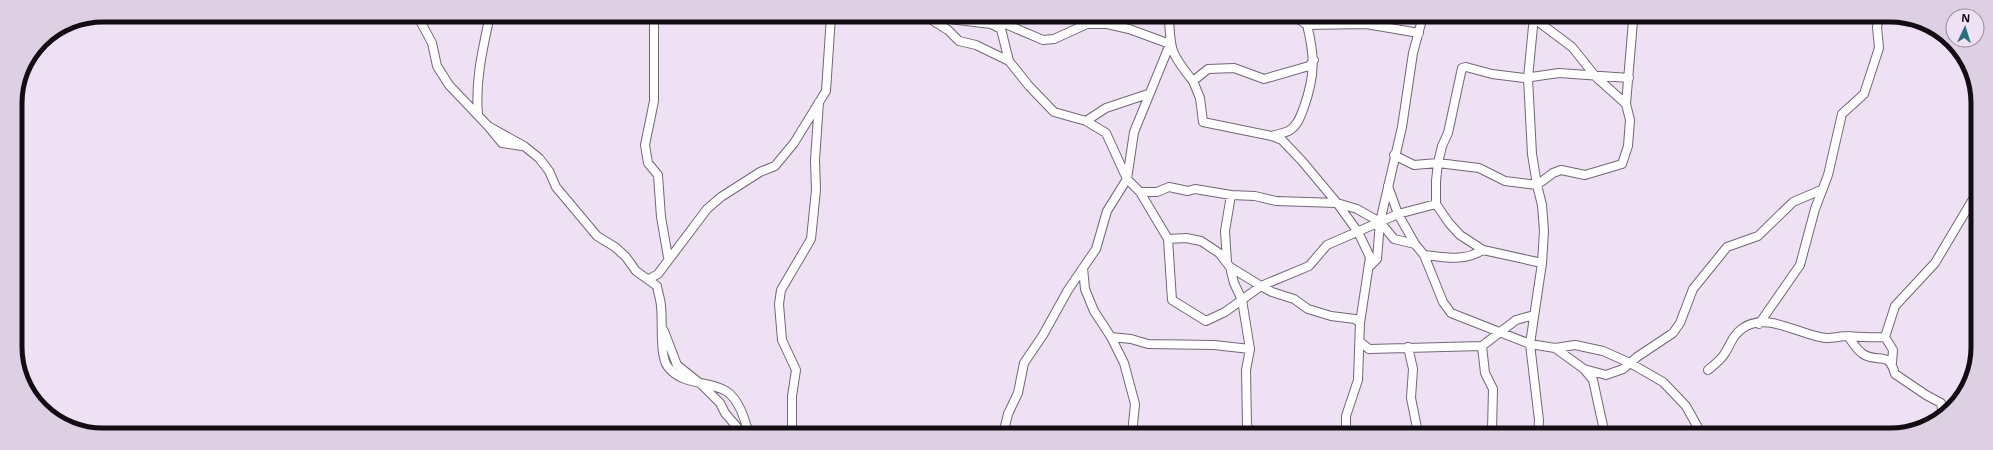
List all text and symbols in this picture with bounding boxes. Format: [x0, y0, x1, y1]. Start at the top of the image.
north arrow [1945, 8, 1985, 48]
text: N [1961, 10, 1971, 25]

